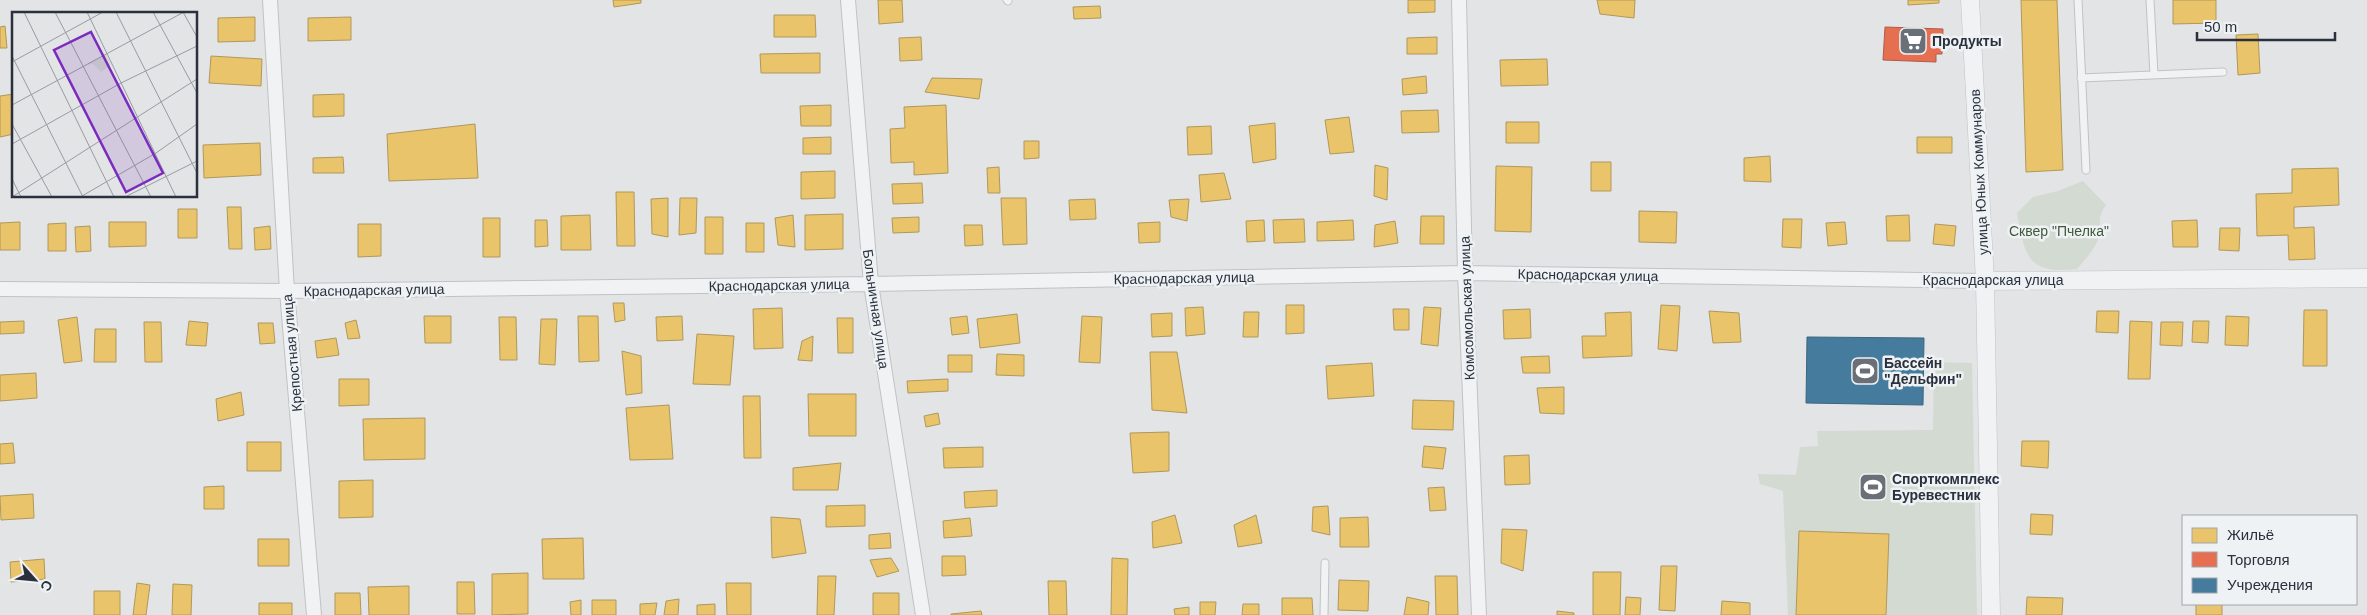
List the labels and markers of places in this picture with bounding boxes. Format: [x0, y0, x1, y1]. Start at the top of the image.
supermarket icon: Продукты [1898, 26, 1928, 56]
place label: Продукты [1932, 33, 2002, 49]
place label: Бассейн "Дельфин" [1884, 355, 1962, 387]
sports icon: Бассейн "Дельфин" [1850, 356, 1880, 386]
place label: Cпорткомплекс Буревестник [1892, 471, 2000, 503]
sports icon: Cпорткомплекс Буревестник [1858, 472, 1888, 502]

